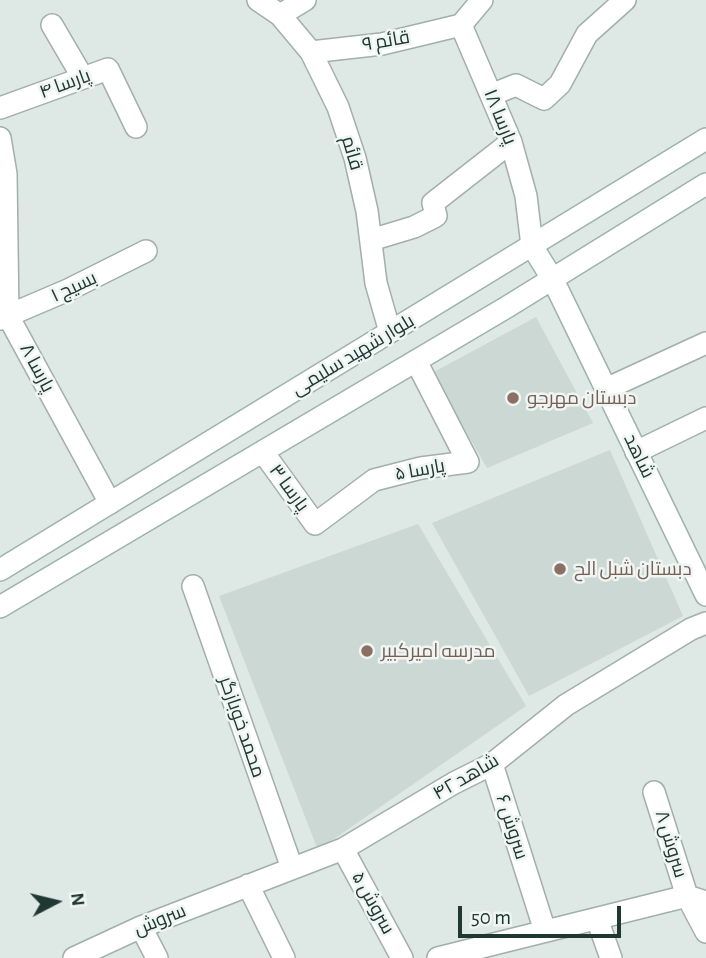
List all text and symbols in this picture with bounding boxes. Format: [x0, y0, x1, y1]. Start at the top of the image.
street label: قائم ۹ [361, 26, 411, 56]
street label: پارسا ۴ [36, 64, 94, 104]
street label: پارسا ۱۸ [479, 86, 521, 148]
street label: قائم [336, 133, 368, 173]
street label: بسیج ۱ [47, 267, 101, 307]
street label: بلوار شهید سلیمی [288, 309, 418, 401]
street label: پارسا ۸ [15, 340, 59, 396]
place label: دبستان مهرجو [527, 387, 637, 409]
marker: دبستان مهرجو [505, 390, 521, 406]
street label: شاهد [619, 430, 659, 482]
street label: پارسا ۵ [393, 454, 447, 486]
street label: پارسا ۳ [264, 460, 314, 516]
place label: دبستان شبل الح [574, 558, 692, 580]
marker: دبستان شبل الح [552, 561, 568, 577]
place label: مدرسه امیرکبیر [381, 640, 496, 662]
marker: مدرسه امیرکبیر [359, 643, 375, 659]
street label: محمد خوبازگر [214, 673, 270, 781]
street label: شاهد ۴۲ [429, 749, 503, 805]
street label: سروش ۶ [491, 792, 533, 862]
street label: سروش ۸ [650, 807, 692, 881]
north arrow [21, 867, 91, 937]
street label: سروش ۵ [347, 868, 399, 938]
text: N [67, 892, 88, 907]
scale bar [461, 892, 624, 936]
street label: سروش [130, 899, 190, 941]
text: 50 m [471, 907, 511, 928]

